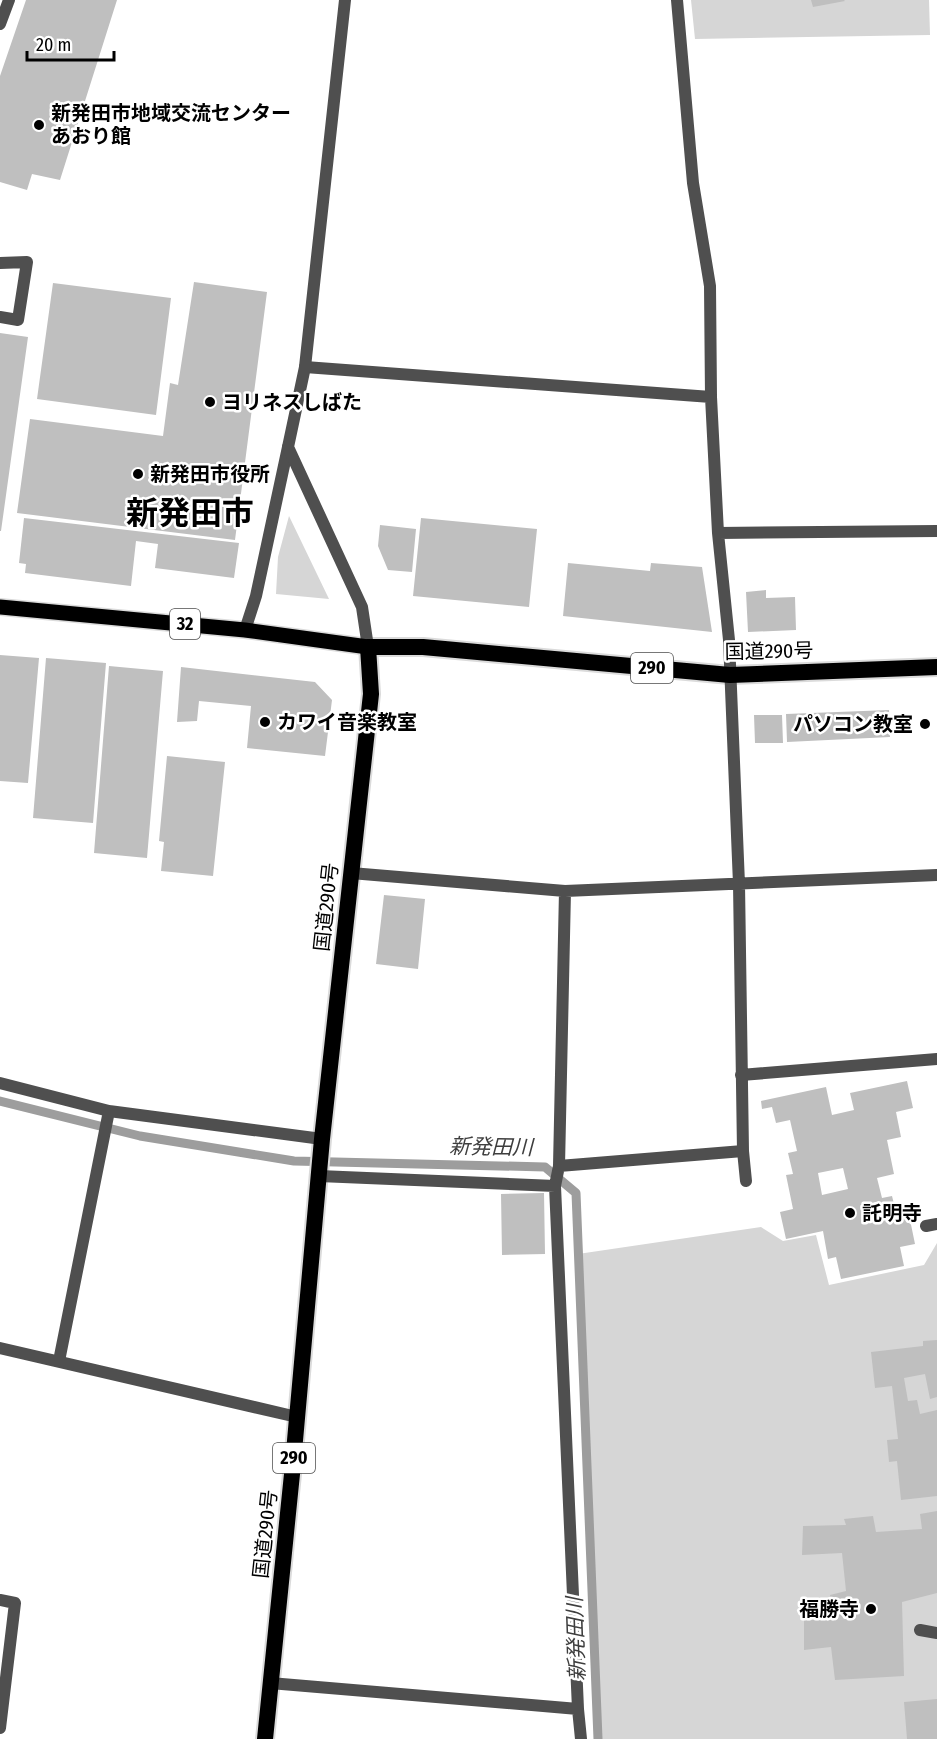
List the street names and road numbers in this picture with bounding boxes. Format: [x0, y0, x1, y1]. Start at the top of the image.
road number: 32 [170, 609, 200, 639]
street label: 国道290号 [724, 638, 814, 664]
road number: 290 [631, 653, 673, 683]
street label: 国道290号 [309, 862, 343, 952]
road number: 290 [273, 1443, 315, 1473]
street label: 国道290号 [248, 1489, 282, 1579]

